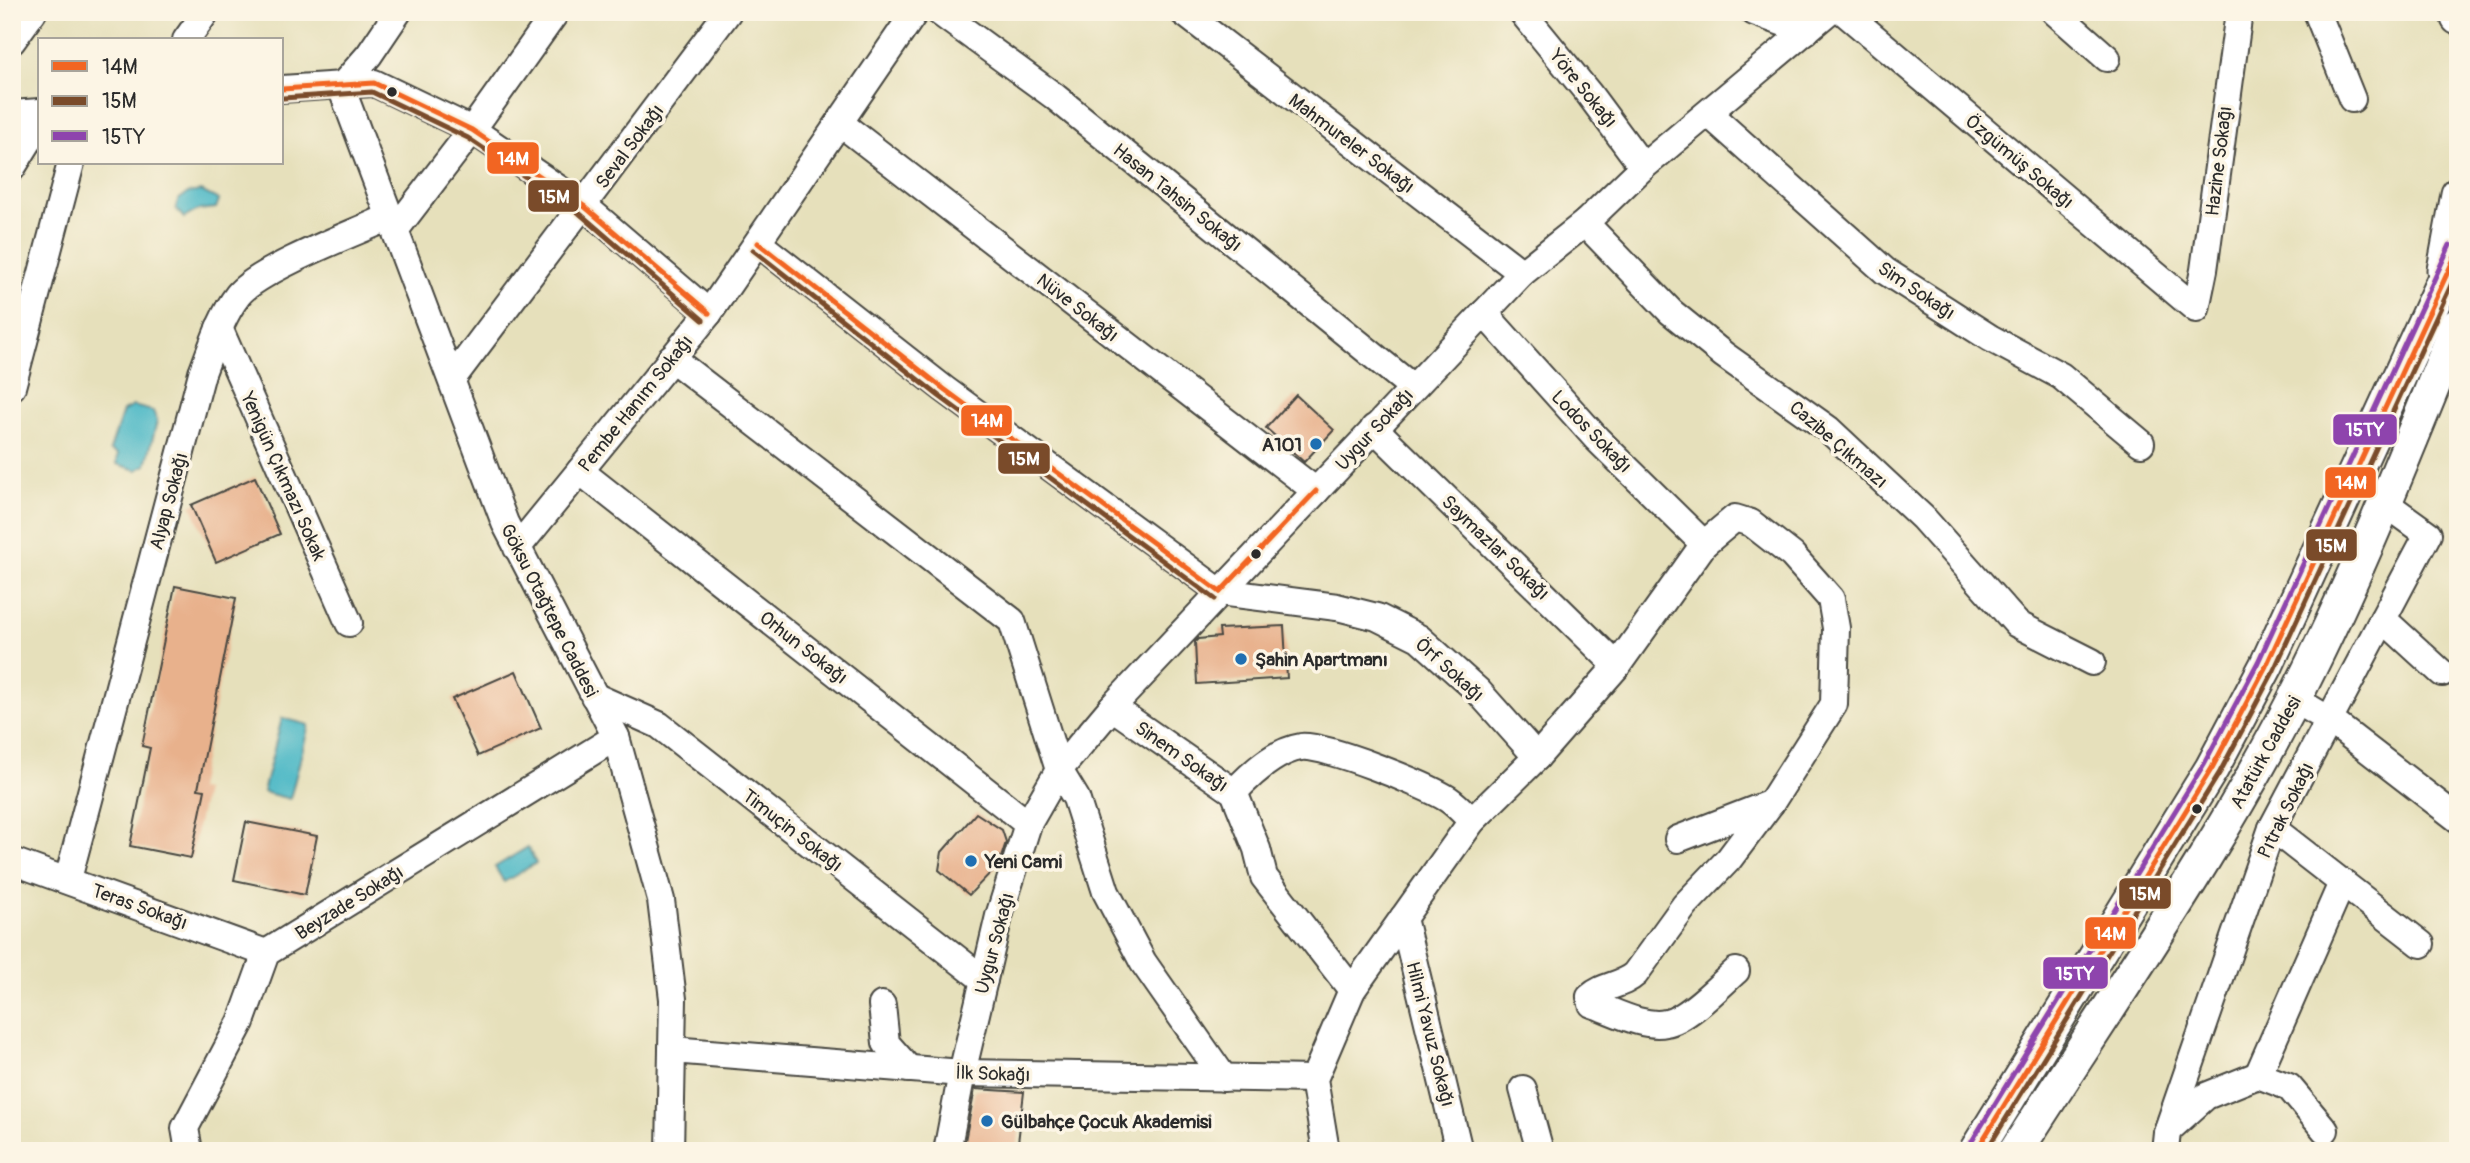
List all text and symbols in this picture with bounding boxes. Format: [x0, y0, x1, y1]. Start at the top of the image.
legend [38, 38, 284, 164]
street label: Yöre Sokağı [1544, 44, 1622, 133]
text: 14M [102, 54, 138, 81]
unlabelled marker [385, 85, 399, 99]
text: 15M [102, 88, 137, 115]
street label: Mahmureler Sokağı [1284, 89, 1419, 199]
street label: Seval Sokağı [590, 100, 669, 194]
street label: Hazine Sokaḡı [2200, 105, 2238, 218]
street label: Özgümüş Sokağı [1960, 109, 2079, 214]
text: 15TY [102, 124, 145, 151]
street label: Hasan Tahsin Sokağı [1108, 138, 1247, 257]
line badge: 14M [486, 141, 540, 175]
text: 14M [497, 147, 529, 171]
line badge: 15M [527, 179, 580, 213]
text: 15M [538, 185, 570, 209]
street label: Sim Sokağı [1873, 256, 1960, 325]
street label: Nüve Sokağı [1031, 268, 1123, 347]
street label: Pembe Hanım Sokağı [573, 330, 698, 477]
street label: Uygur Sokağı [1331, 384, 1419, 476]
street label: Lodos Sokağı [1546, 385, 1637, 478]
street label: Yenigün Çıkmazı Sokak [235, 387, 331, 565]
street label: Cazibe Çıkmazı [1784, 396, 1892, 494]
line badge: 14M [960, 404, 1013, 437]
text: 14M [971, 409, 1003, 433]
line badge: 15TY [2332, 413, 2398, 446]
text: 15TY [2345, 418, 2385, 442]
place label: A101 [1262, 433, 1302, 457]
marker: A101 [1308, 436, 1324, 452]
line badge: 15M [997, 442, 1051, 475]
text: 15M [1008, 447, 1040, 471]
street label: Alyap Sokağı [144, 450, 193, 553]
line badge: 14M [2324, 466, 2377, 499]
text: 14M [2335, 471, 2367, 495]
street label: Saymazlar Sokağı [1436, 490, 1554, 605]
street label: Göksu Otağtepe Caddesi [495, 520, 603, 701]
line badge: 15M [2305, 528, 2358, 562]
text: 15M [2315, 534, 2347, 558]
unlabelled marker [1249, 547, 1263, 561]
street label: Orhun Sokağı [755, 606, 852, 690]
street label: Örf Sokağı [1410, 633, 1489, 707]
place label: Şahin Apartmanı [1255, 648, 1388, 672]
marker: Şahin Apartmanı [1233, 651, 1249, 667]
street label: Atatürk Caddesi [2225, 692, 2307, 813]
street label: Sinem Sokağı [1130, 716, 1233, 798]
street label: Pıtrak Sokağı [2252, 758, 2319, 862]
street label: Timuçin Sokağı [737, 784, 847, 877]
unlabelled marker [2190, 802, 2204, 816]
place label: Yeni Cami [984, 850, 1063, 874]
marker: Yeni Cami [963, 853, 979, 869]
street label: Beyzade Sokağı [291, 860, 408, 946]
line badge: 15M [2118, 877, 2172, 910]
street label: Teras Sokağı [89, 879, 191, 935]
text: 15M [2129, 882, 2161, 906]
street label: Uygur Sokağı [970, 890, 1020, 997]
line badge: 14M [2084, 916, 2137, 950]
text: 14M [2094, 922, 2126, 946]
line badge: 15TY [2042, 956, 2109, 990]
street label: Hilmi Yavuz Sokağı [1400, 959, 1460, 1109]
text: 15TY [2055, 962, 2095, 986]
street label: İlk Sokağı [955, 1061, 1031, 1087]
place label: Gülbahçe Çocuk Akademisi [1001, 1110, 1212, 1134]
marker: Gülbahçe Çocuk Akademisi [979, 1113, 995, 1129]

